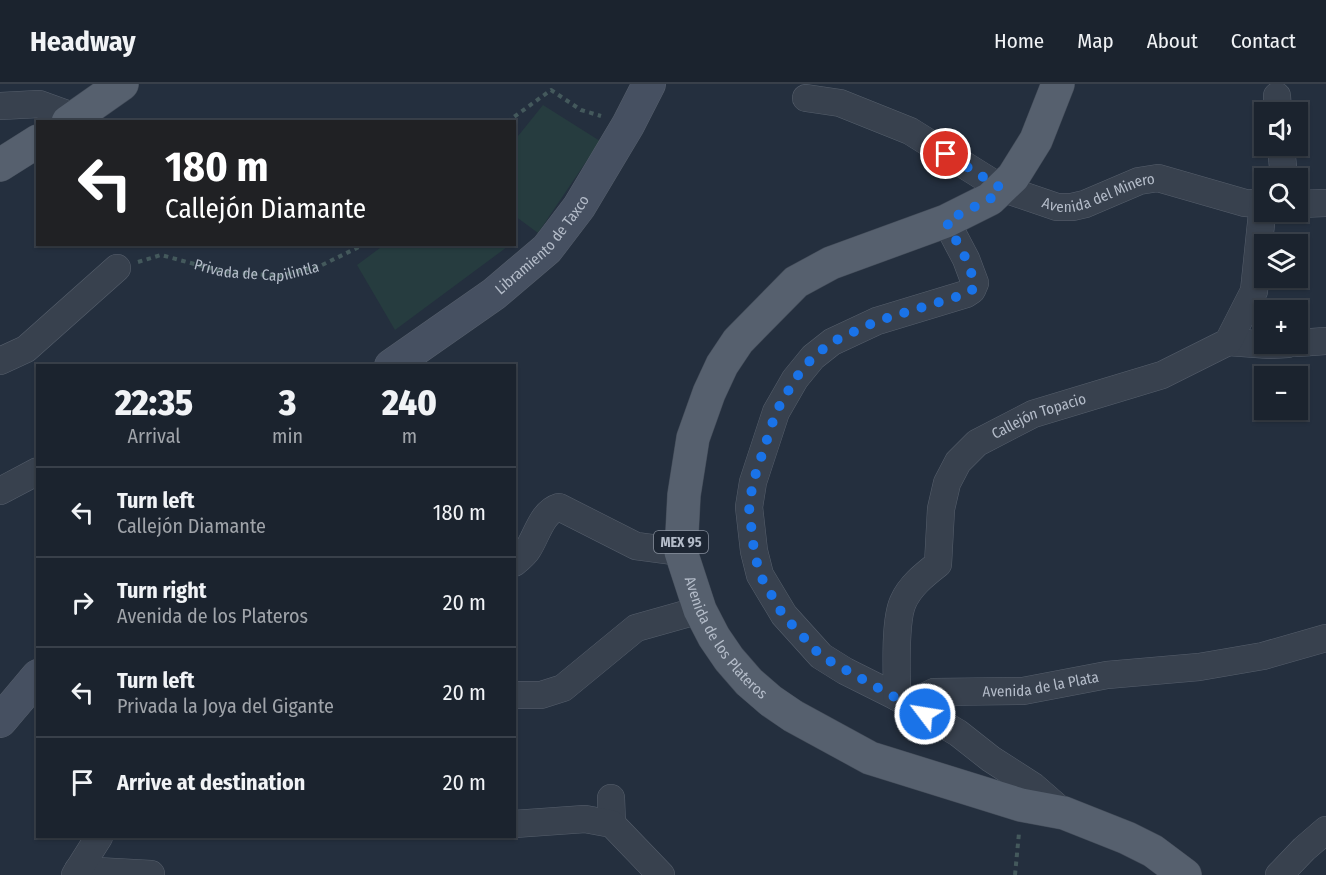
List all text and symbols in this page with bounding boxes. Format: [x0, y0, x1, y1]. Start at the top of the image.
text: Headway [30, 25, 136, 58]
text: Home [994, 28, 1044, 54]
text: Map [1077, 28, 1114, 54]
text: About [1147, 28, 1198, 54]
text: Contact [1231, 28, 1296, 54]
map controls [1254, 102, 1308, 420]
button: sound [1254, 102, 1308, 156]
pin [920, 128, 971, 179]
icon: arrive [929, 137, 962, 170]
text: 180 m [165, 142, 269, 192]
icon: left [66, 144, 144, 222]
button: search [1254, 168, 1308, 222]
street label: Avenida del Minero [1040, 170, 1156, 216]
street label: Libramiento de Taxco [491, 192, 593, 298]
text: Callejón Diamante [165, 193, 366, 225]
button: layers [1254, 234, 1308, 288]
street label: Privada de Capilintla [192, 255, 321, 285]
button: + [1254, 300, 1308, 354]
button: − [1254, 366, 1308, 420]
text: 22:35 [115, 381, 193, 425]
text: 3 [279, 381, 296, 425]
text: 240 [382, 381, 437, 425]
street label: Callejón Topacio [988, 389, 1088, 443]
text: Arrival [128, 424, 181, 448]
text: min [272, 424, 303, 448]
text: m [402, 424, 417, 448]
text: Turn left [117, 487, 195, 514]
icon: left [66, 496, 99, 529]
text: 180 m [433, 499, 486, 526]
text: Callejón Diamante [117, 514, 266, 538]
road number: MEX 95 [654, 531, 708, 553]
street label: Avenida de los Plateros [681, 574, 771, 703]
text: Turn right [117, 577, 206, 604]
icon: right [66, 586, 99, 619]
text: 20 m [443, 589, 486, 616]
text: Avenida de los Plateros [117, 604, 308, 628]
text: Turn left [117, 667, 195, 694]
street label: Avenida de la Plata [982, 668, 1100, 700]
icon: left [66, 676, 99, 709]
text: 20 m [443, 679, 486, 706]
position arrow [893, 682, 957, 746]
text: Privada la Joya del Gigante [117, 694, 334, 718]
icon: arrive [66, 766, 99, 799]
text: Arrive at destination [117, 769, 305, 796]
text: 20 m [443, 769, 486, 796]

